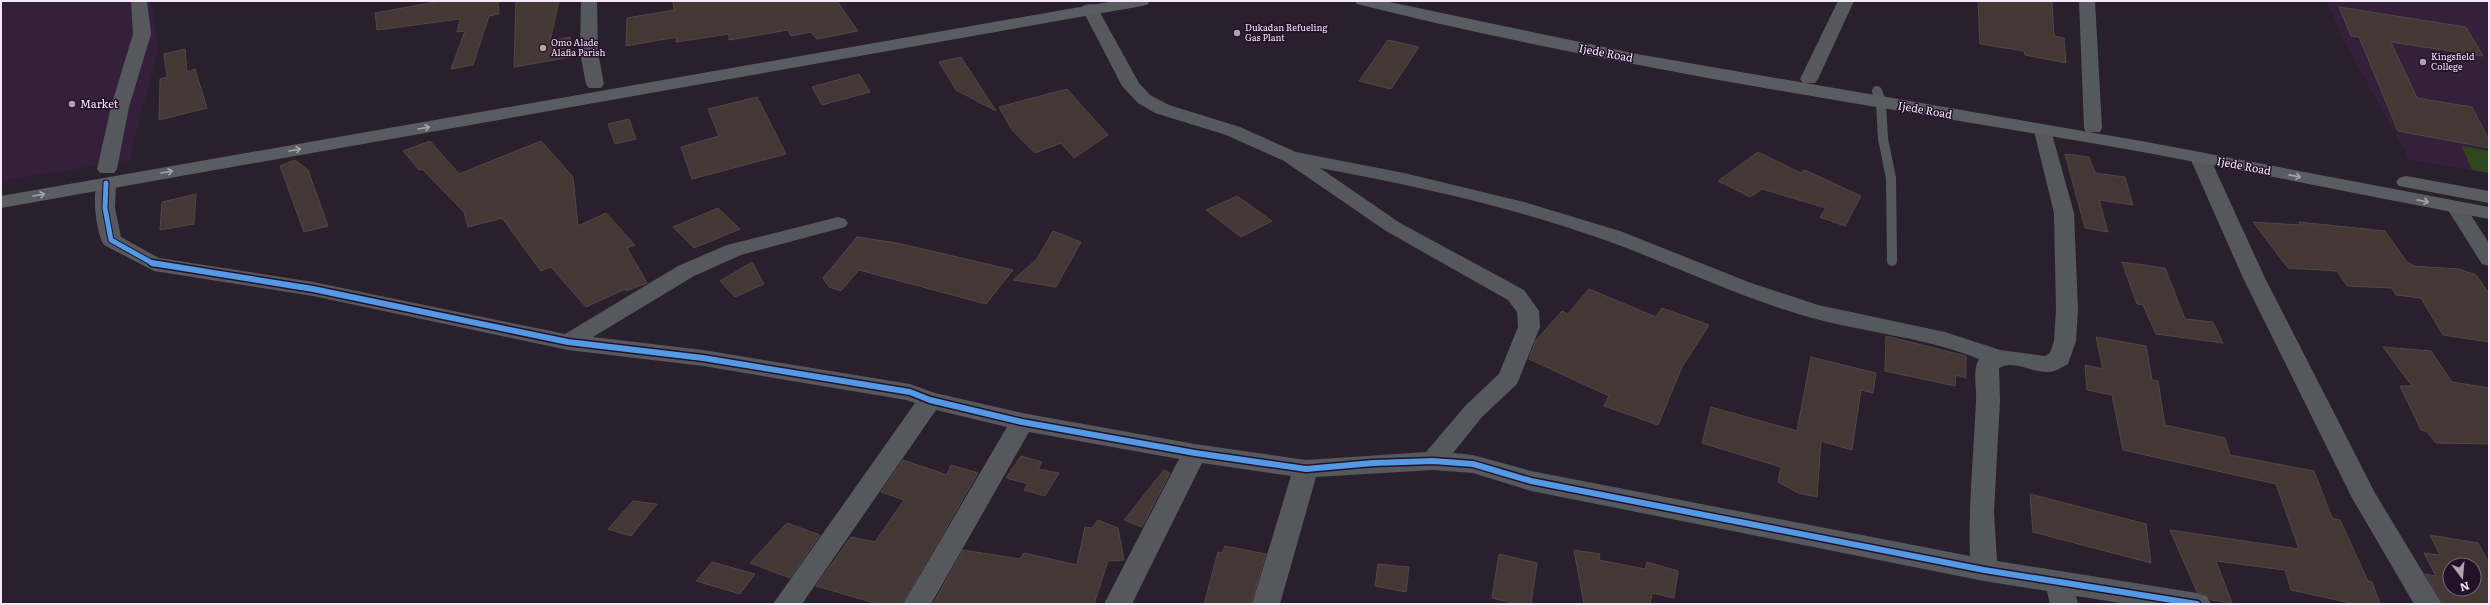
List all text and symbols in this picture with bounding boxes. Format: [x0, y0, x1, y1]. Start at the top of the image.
place label: Dukadan Refueling Gas Plant [1245, 20, 1329, 44]
marker: Dukadan Refueling Gas Plant [1232, 28, 1242, 38]
place label: Omo Alade Alafia Parish [551, 35, 605, 59]
street label: Ijede Road [1578, 39, 1635, 65]
marker: Omo Alade Alafia Parish [538, 43, 548, 53]
place label: Kingsfield College [2431, 49, 2475, 73]
marker: Kingsfield College [2418, 57, 2428, 67]
place label: Market [80, 95, 119, 111]
street label: Ijede Road [1897, 96, 1954, 122]
marker: Market [67, 99, 77, 109]
one-way arrow [417, 123, 430, 131]
one-way arrow [289, 146, 302, 154]
street label: Ijede Road [2216, 152, 2273, 178]
one-way arrow [161, 168, 174, 176]
one-way arrow [2288, 172, 2301, 180]
one-way arrow [33, 191, 46, 199]
one-way arrow [2416, 197, 2429, 205]
north arrow [2442, 557, 2482, 597]
text: N [2458, 579, 2472, 597]

